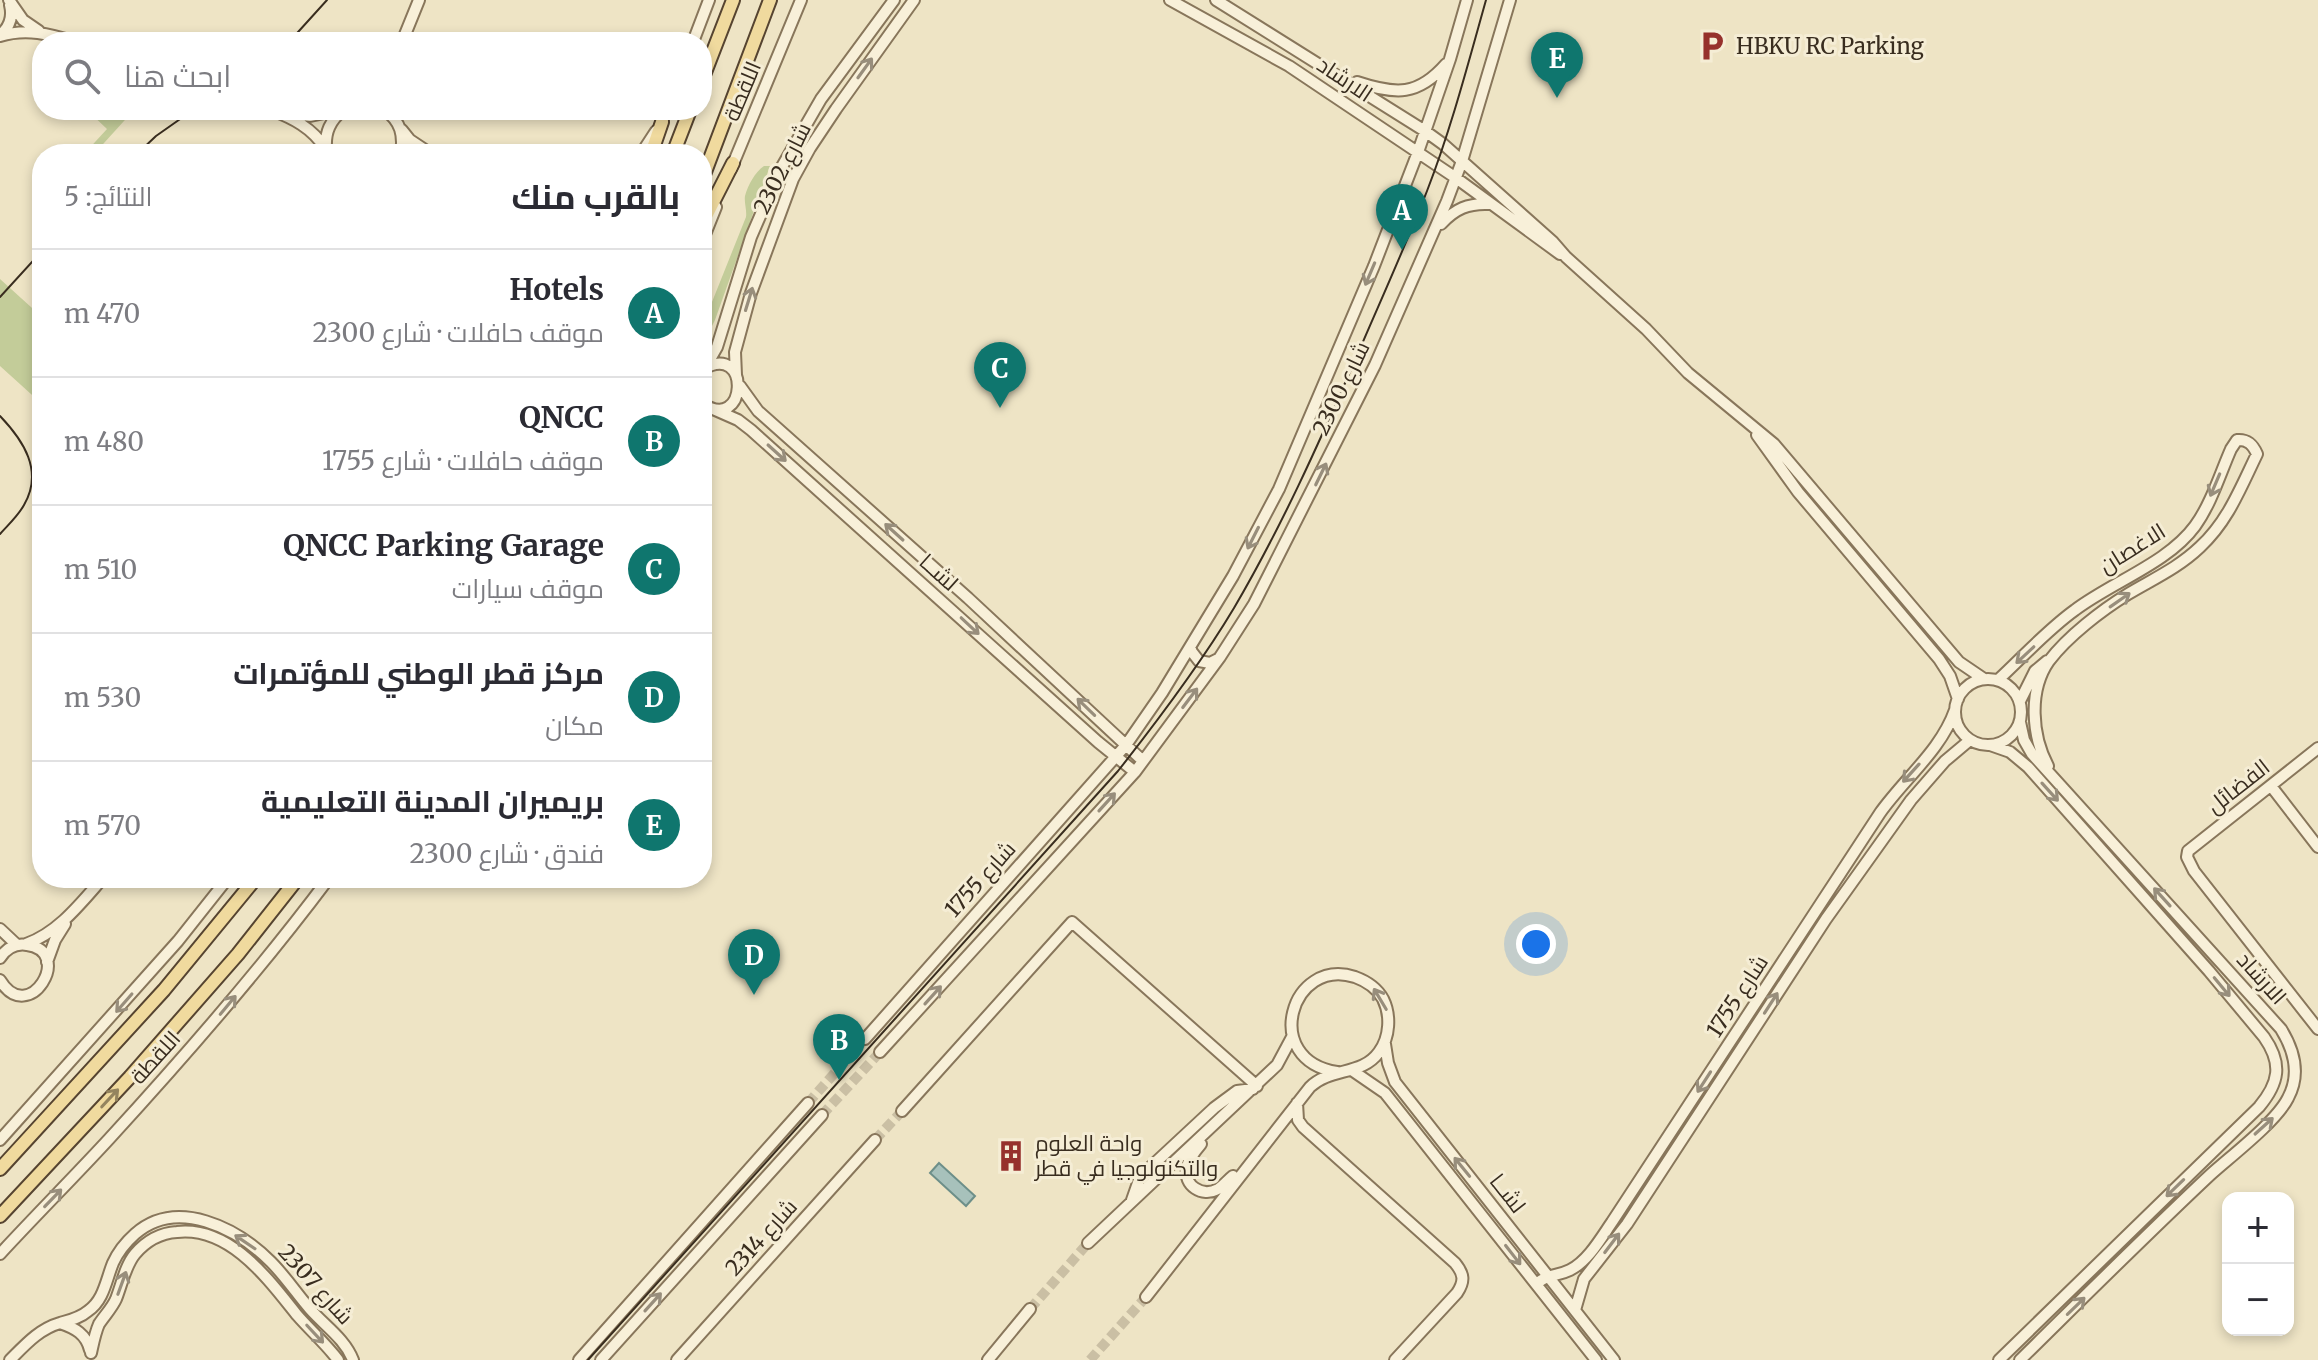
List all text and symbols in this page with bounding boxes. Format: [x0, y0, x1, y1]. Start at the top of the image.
parking icon: HBKU RC Parking [1695, 29, 1729, 63]
search box [32, 32, 712, 120]
pin: E [1531, 32, 1583, 98]
place label: HBKU RC Parking [1736, 32, 1924, 60]
street label: الارشاد [1312, 50, 1378, 108]
icon: search [60, 54, 104, 98]
text: ابحث هنا [124, 57, 231, 95]
street label: اللقطة [717, 57, 767, 125]
one-way arrow [856, 58, 873, 79]
street label: شارع 2302 [747, 118, 818, 219]
text: بالقرب منك [512, 176, 680, 218]
text: النتائج: 5 [64, 180, 152, 213]
pin: A [1376, 184, 1428, 250]
one-way arrow [1361, 261, 1376, 286]
text: Hotels [509, 270, 604, 308]
one-way arrow [742, 286, 757, 312]
text: 470 m [64, 297, 140, 330]
text: A [645, 297, 663, 330]
text: موقف حافلات · شارع 2300 [312, 316, 604, 349]
street label: شارع 2300 [1306, 336, 1377, 440]
pin: C [974, 342, 1026, 408]
text: QNCC [519, 398, 604, 436]
text: 480 m [64, 425, 144, 458]
text: B [645, 425, 663, 458]
one-way arrow [766, 443, 786, 461]
text: موقف حافلات · شارع 1755 [322, 444, 604, 477]
one-way arrow [1314, 463, 1329, 487]
one-way arrow [2207, 473, 2222, 497]
street label: الاغصان [2094, 517, 2170, 579]
one-way arrow [885, 523, 905, 541]
one-way arrow [1245, 525, 1261, 549]
text: QNCC Parking Garage [283, 526, 604, 564]
street label: لشــا [914, 547, 964, 597]
text: 510 m [64, 553, 137, 586]
text: C [645, 553, 663, 586]
text: موقف سيارات [452, 572, 604, 605]
one-way arrow [2109, 592, 2131, 608]
one-way arrow [960, 617, 980, 636]
one-way arrow [2015, 645, 2035, 664]
text: مركز قطر الوطني للمؤتمرات [233, 654, 604, 692]
text: 530 m [64, 681, 141, 714]
text: D [644, 681, 664, 714]
one-way arrow [1181, 688, 1198, 710]
one-way arrow [1076, 698, 1096, 717]
text: مكان [545, 709, 604, 742]
street label: الفضائل [2201, 753, 2275, 819]
one-way arrow [1902, 763, 1920, 783]
one-way arrow [2040, 781, 2059, 802]
text: بريميران المدينة التعليمية [261, 782, 604, 820]
one-way arrow [1098, 793, 1116, 813]
text: 570 m [64, 809, 141, 842]
text: E [646, 809, 662, 842]
street label: شارع 1755 [939, 835, 1022, 924]
text: فندق · شارع 2300 [410, 837, 604, 870]
one-way arrow [2154, 888, 2172, 908]
your location [1516, 924, 1556, 964]
pin: D [728, 929, 780, 995]
street label: الارشاد [2231, 946, 2293, 1010]
street label: شارع 1755 [1700, 949, 1775, 1043]
one-way arrow [2213, 976, 2231, 996]
one-way arrow [923, 985, 941, 1005]
one-way arrow [1372, 988, 1388, 1011]
one-way arrow [115, 992, 133, 1012]
one-way arrow [1763, 992, 1779, 1015]
one-way arrow [219, 995, 237, 1016]
pin: B [813, 1014, 865, 1080]
street label: اللقطة [124, 1025, 186, 1089]
one-way arrow [1696, 1070, 1712, 1093]
one-way arrow [101, 1088, 119, 1108]
one-way arrow [2253, 1117, 2274, 1136]
place label: واحة العلوم والتكنولوجيا في قطر [1033, 1129, 1218, 1185]
building icon: واحة العلوم والتكنولوجيا في قطر [994, 1139, 1028, 1173]
one-way arrow [1453, 1157, 1471, 1178]
street label: لشــا [1484, 1168, 1532, 1218]
one-way arrow [2165, 1179, 2185, 1198]
one-way arrow [44, 1188, 62, 1208]
map controls [2222, 1192, 2294, 1336]
button: + [2222, 1192, 2294, 1264]
street label: شارع 2314 [719, 1193, 804, 1282]
one-way arrow [234, 1233, 256, 1250]
one-way arrow [1604, 1233, 1621, 1255]
street label: شارع 2307 [272, 1238, 359, 1331]
one-way arrow [1504, 1244, 1522, 1265]
button: − [2222, 1264, 2294, 1336]
one-way arrow [116, 1271, 130, 1295]
one-way arrow [644, 1292, 662, 1312]
one-way arrow [2066, 1296, 2086, 1315]
one-way arrow [306, 1324, 324, 1344]

